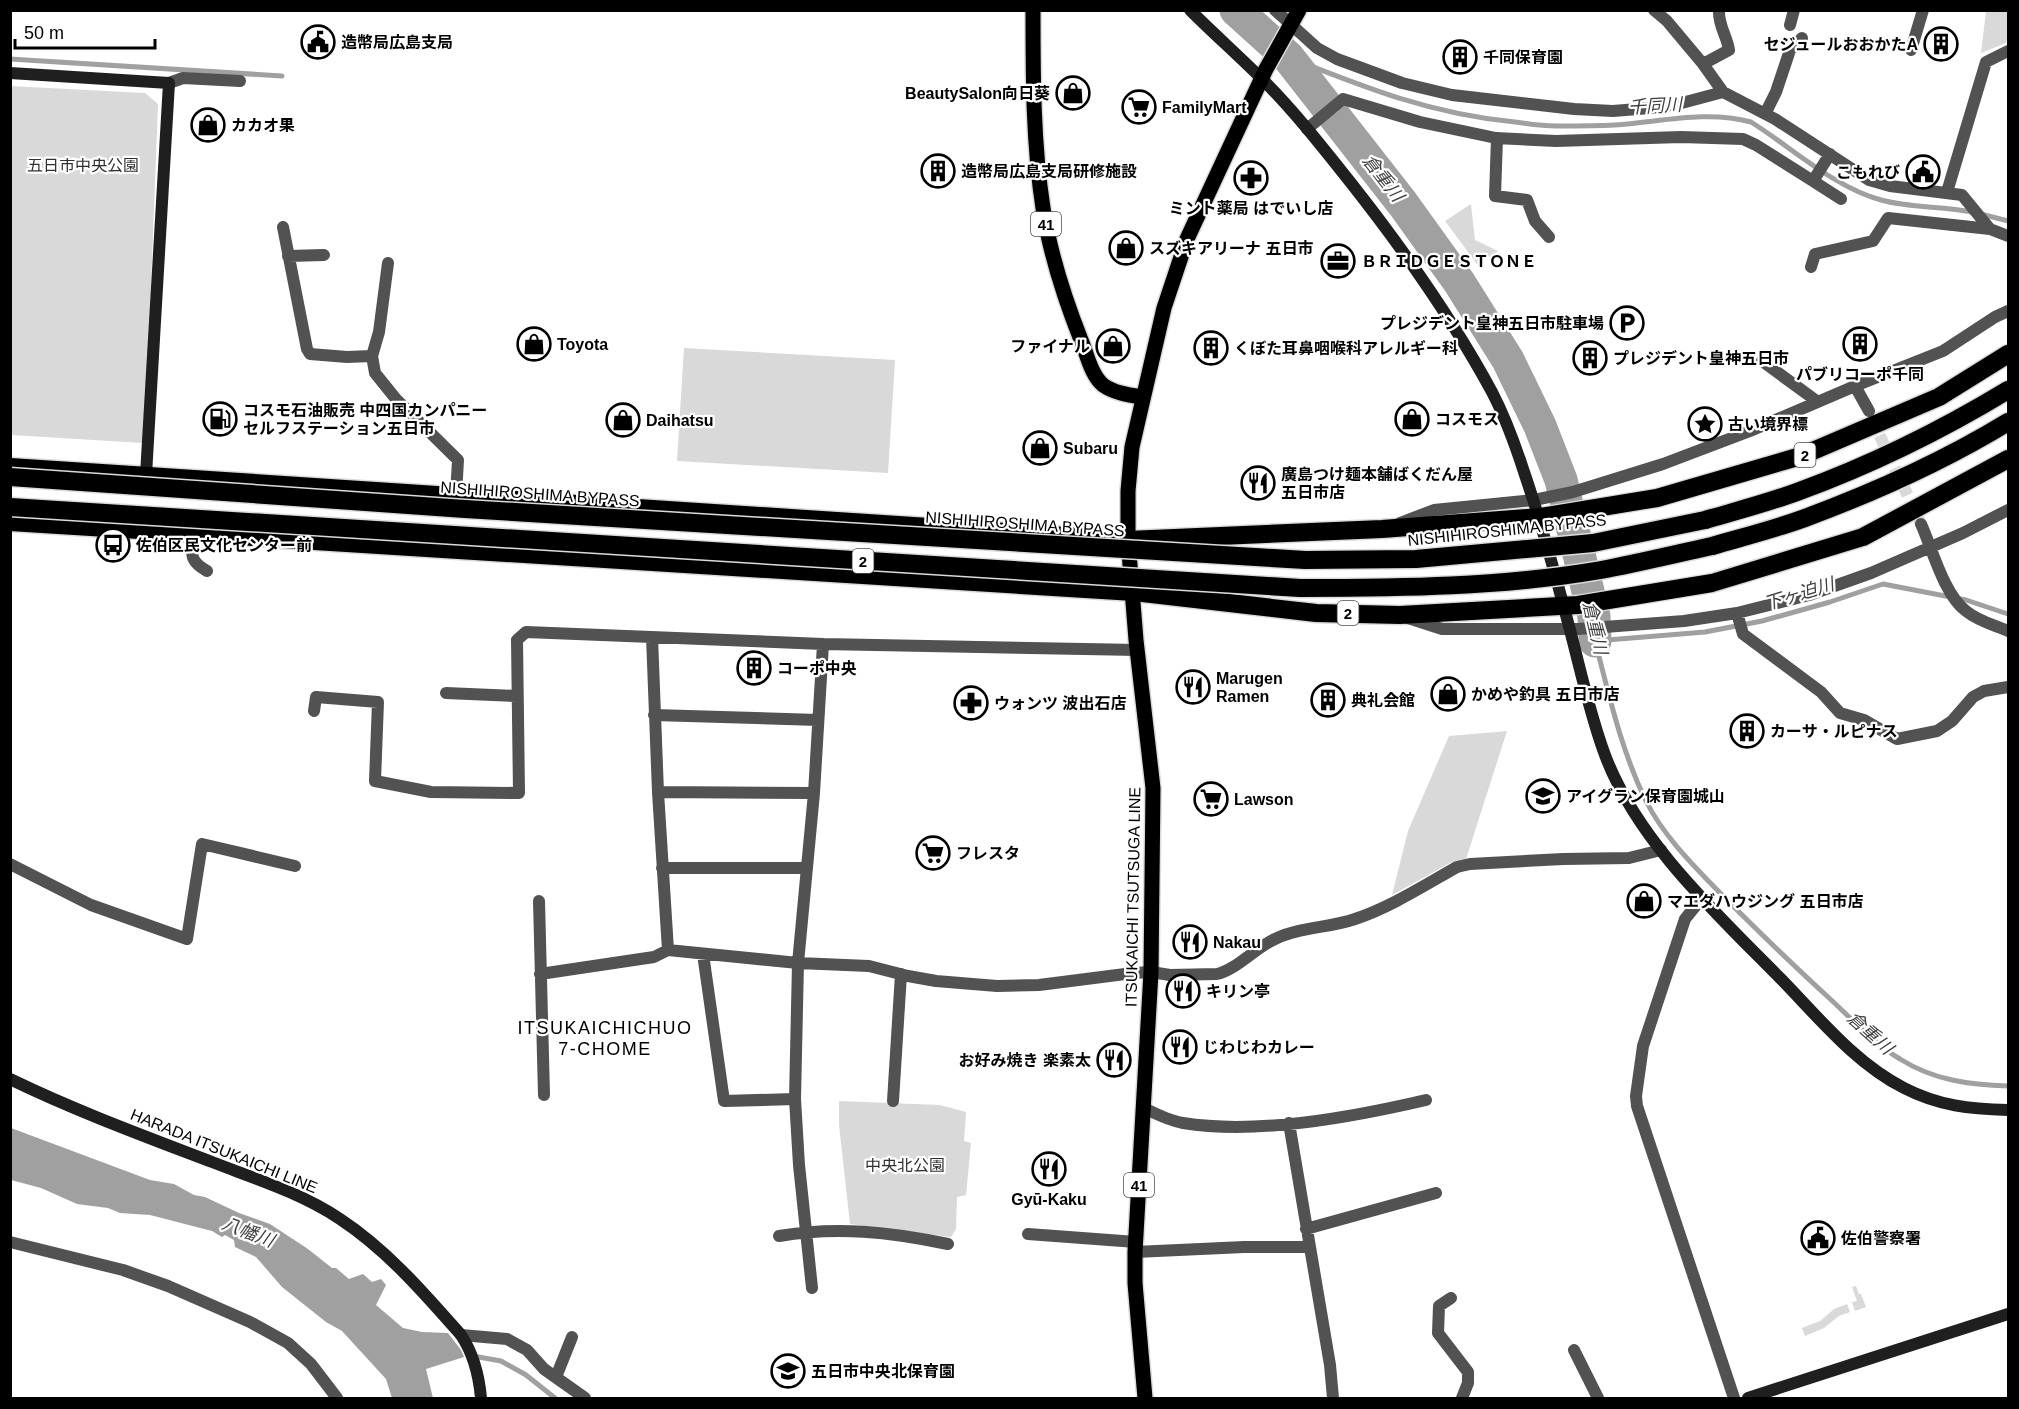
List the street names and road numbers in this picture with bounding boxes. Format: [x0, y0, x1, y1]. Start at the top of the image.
road number: 41 [1031, 212, 1061, 236]
road number: 2 [1794, 443, 1816, 467]
street label: NISHIHIROSHIMA BYPASS [440, 479, 640, 509]
street label: NISHIHIROSHIMA BYPASS [925, 509, 1125, 539]
street label: NISHIHIROSHIMA BYPASS [1407, 511, 1607, 549]
road number: 2 [852, 549, 874, 573]
road number: 2 [1338, 601, 1358, 625]
street label: ITSUKAICHI TSUTSUGA LINE [1123, 787, 1143, 1007]
street label: HARADA ITSUKAICHI LINE [128, 1106, 320, 1196]
road number: 41 [1124, 1173, 1154, 1197]

